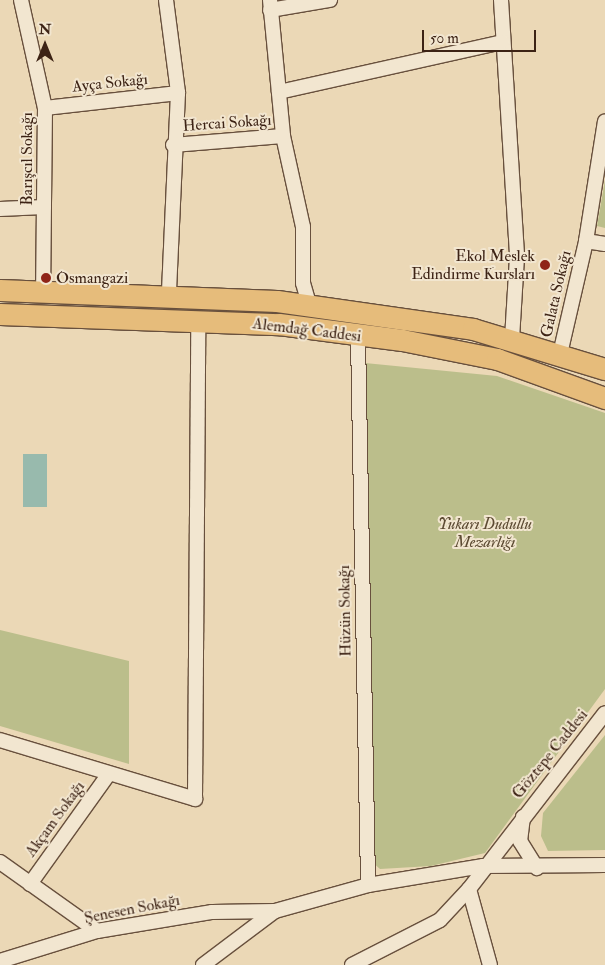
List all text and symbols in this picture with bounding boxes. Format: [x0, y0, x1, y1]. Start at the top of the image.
north arrow [20, 20, 70, 70]
scale bar [425, 20, 539, 52]
text: N [39, 21, 51, 38]
text: 50 m [430, 29, 459, 48]
street label: Ayça Sokağı [71, 69, 149, 97]
street label: Hercai Sokağı [182, 110, 272, 136]
street label: Barışcıl Sokağı [17, 112, 37, 206]
place label: Ekol Meslek Edindirme Kursları [411, 246, 535, 284]
street label: Galata Sokağı [537, 249, 575, 339]
marker: Ekol Meslek Edindirme Kursları [539, 259, 551, 271]
place label: Osmangazi [56, 268, 128, 288]
marker: Osmangazi [40, 272, 52, 284]
street label: Alemdağ Caddesi [252, 314, 362, 346]
park label: Yukarı Dudullu Mezarlığı [438, 514, 532, 552]
street label: Hüzün Sokağı [335, 565, 355, 657]
street label: Göztepe Caddesi [508, 705, 592, 803]
street label: Akçam Sokağı [21, 777, 89, 861]
street label: Şenesen Sokağı [83, 890, 181, 928]

